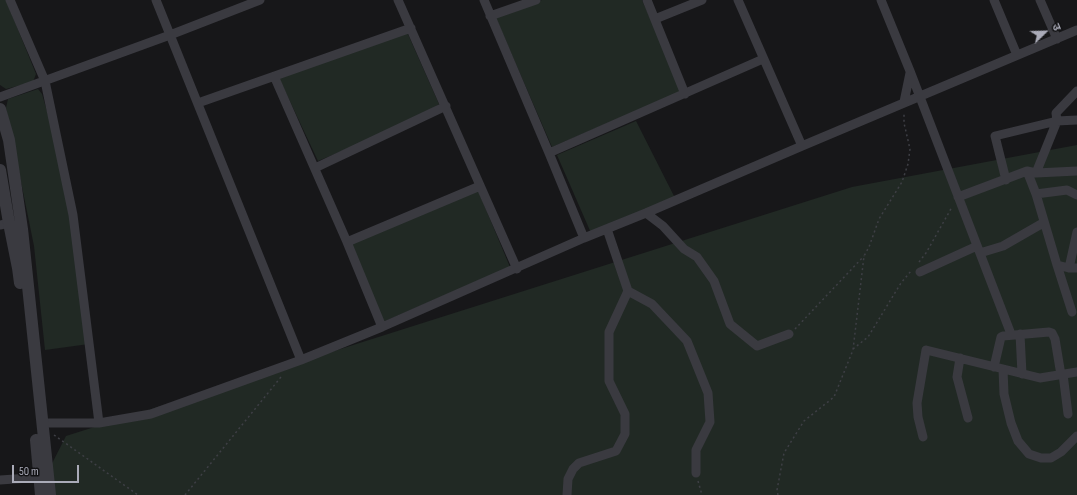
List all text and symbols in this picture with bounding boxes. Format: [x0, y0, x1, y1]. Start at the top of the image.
north arrow [1025, 12, 1065, 52]
text: उ [1049, 22, 1064, 33]
scale bar [14, 457, 81, 483]
text: 50 m [19, 464, 39, 479]

